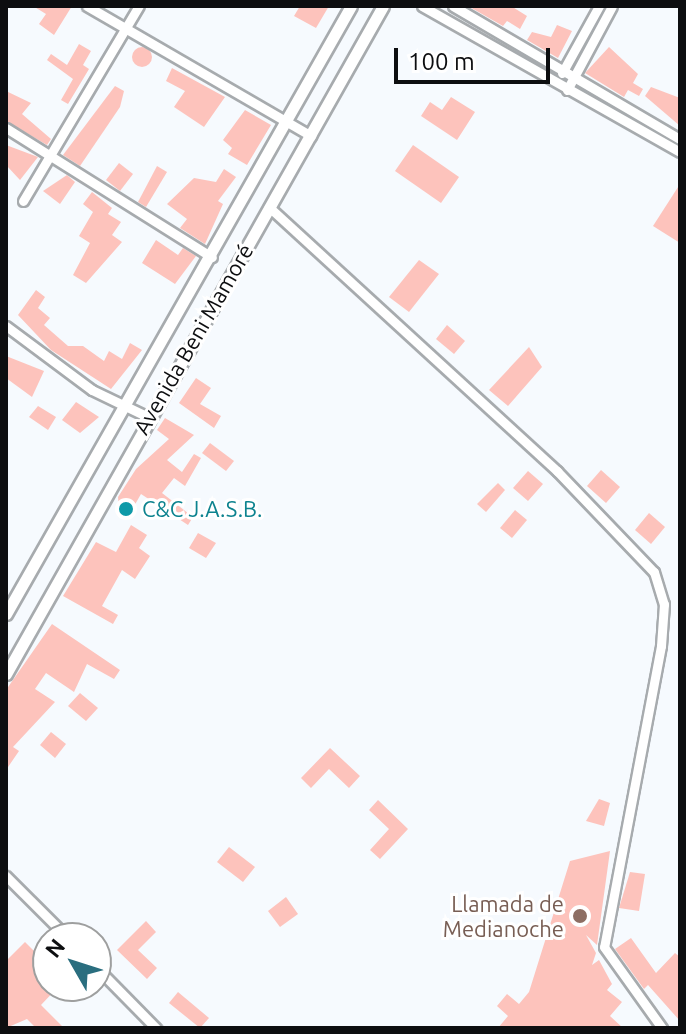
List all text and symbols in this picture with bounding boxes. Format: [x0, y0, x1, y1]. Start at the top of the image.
scale bar [398, 32, 554, 82]
text: 100 m [408, 48, 475, 75]
street label: Avenida Beni Mamoré [128, 239, 258, 439]
place label: C&C J.A.S.B. [142, 496, 262, 522]
marker: C&C J.A.S.B. [117, 500, 135, 518]
place label: Llamada de Medianoche [443, 890, 564, 942]
marker: Llamada de Medianoche [571, 907, 589, 925]
north arrow [32, 922, 112, 1002]
text: N [40, 934, 69, 962]

